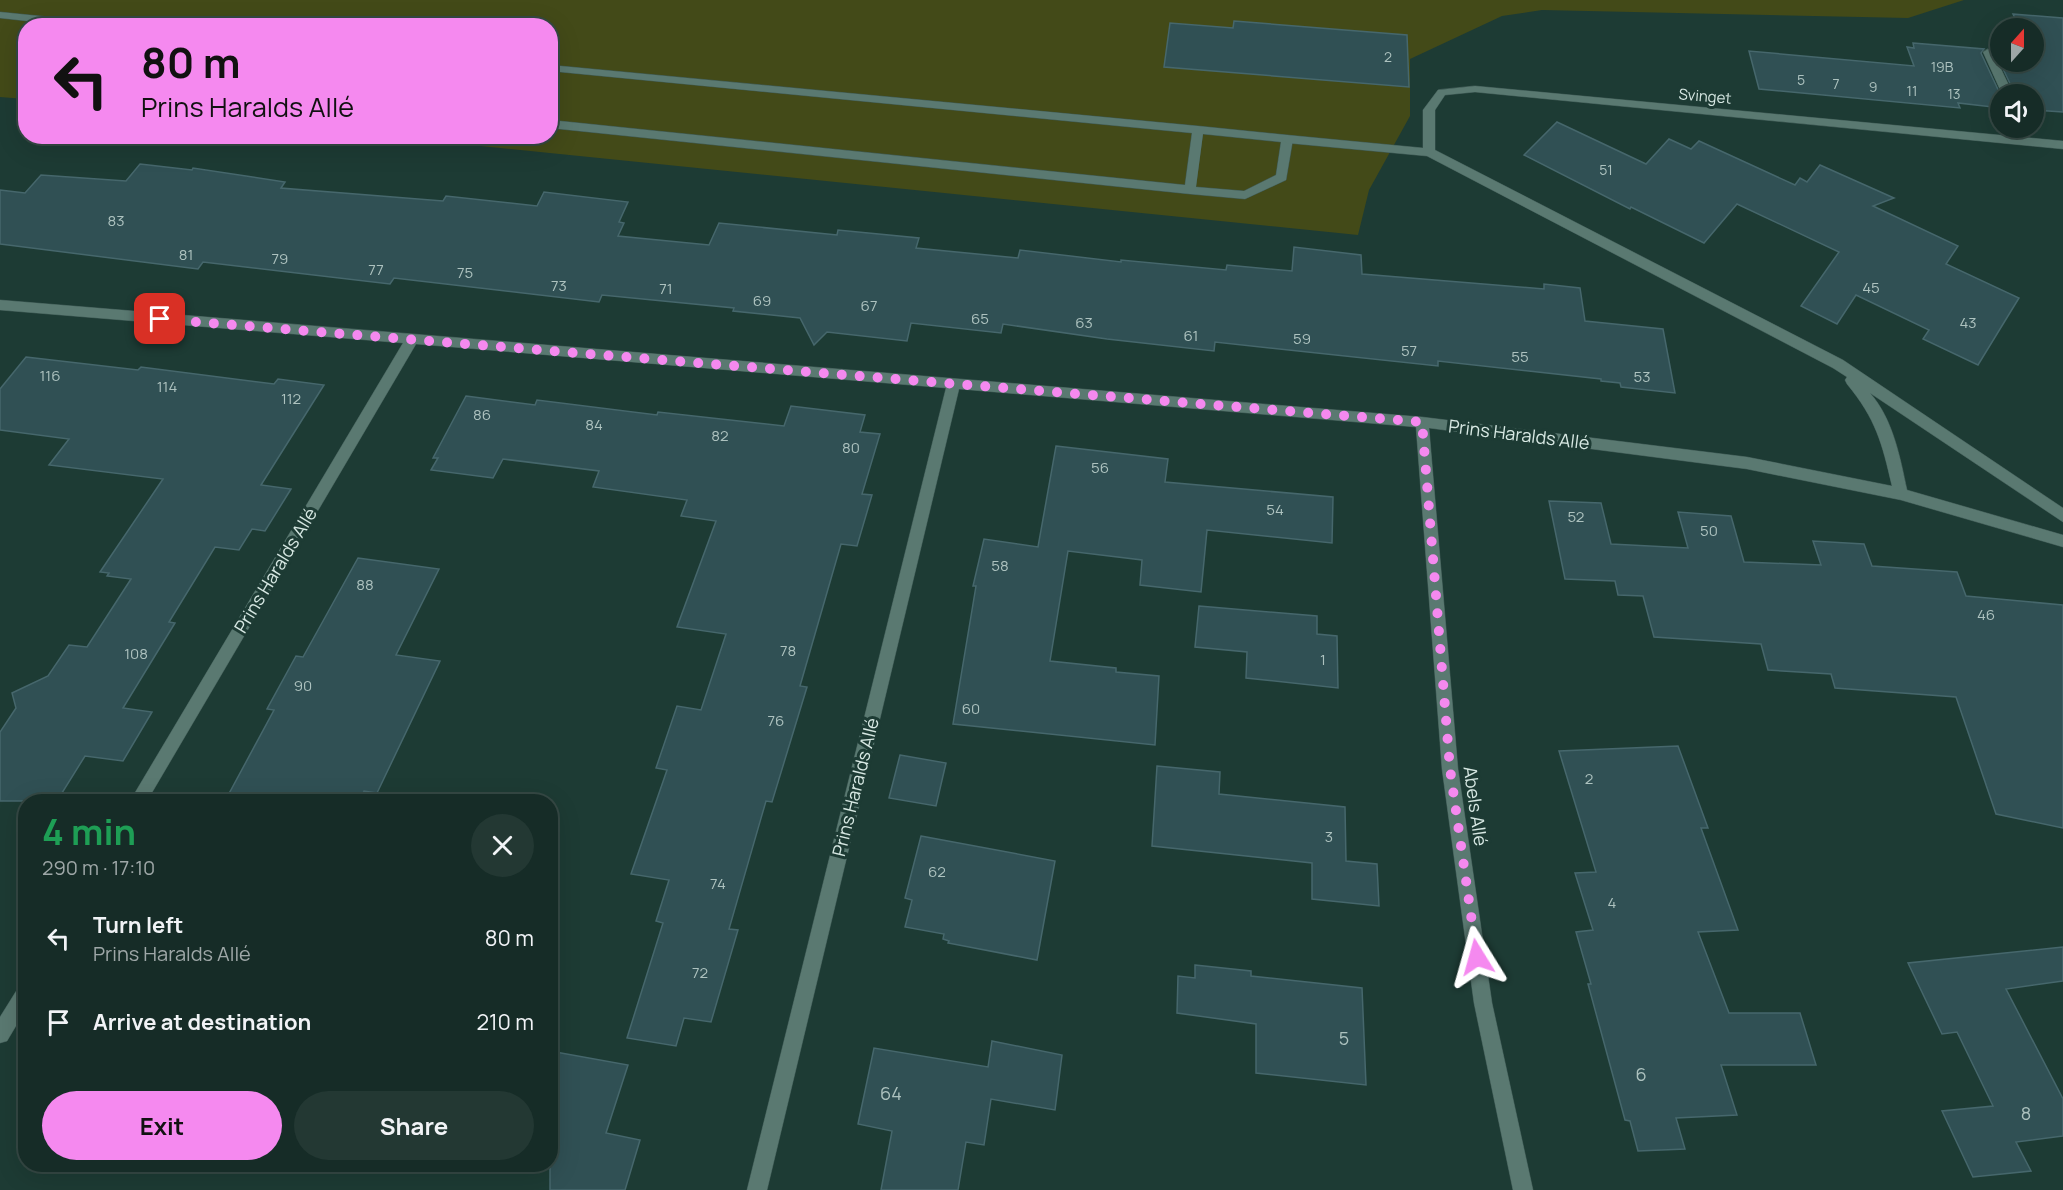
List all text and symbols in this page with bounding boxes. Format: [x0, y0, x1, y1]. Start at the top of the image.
north arrow [1990, 18, 2044, 72]
map controls [1990, 18, 2044, 138]
text: 80 m [141, 33, 241, 91]
icon: left [42, 42, 120, 120]
house number: 2 [1384, 47, 1392, 66]
house number: 19B [1931, 57, 1954, 76]
house number: 5 [1797, 70, 1805, 89]
house number: 7 [1832, 74, 1840, 93]
house number: 9 [1869, 77, 1877, 96]
house number: 11 [1907, 81, 1917, 100]
street label: Svinget [1678, 83, 1732, 109]
house number: 13 [1947, 84, 1961, 103]
button: sound [1990, 84, 2044, 138]
text: Prins Haralds Allé [141, 88, 354, 125]
house number: 51 [1599, 160, 1613, 179]
house number: 83 [107, 210, 125, 231]
house number: 81 [179, 244, 193, 265]
house number: 79 [272, 248, 288, 269]
house number: 77 [368, 259, 384, 280]
house number: 75 [457, 262, 473, 283]
house number: 73 [551, 275, 567, 296]
house number: 45 [1862, 277, 1880, 298]
house number: 71 [659, 278, 673, 299]
house number: 69 [753, 290, 771, 311]
pin [134, 293, 185, 344]
house number: 67 [861, 295, 877, 316]
icon: arrive [143, 302, 176, 335]
house number: 65 [971, 308, 989, 329]
house number: 63 [1075, 312, 1093, 333]
house number: 43 [1959, 312, 1977, 333]
house number: 61 [1184, 325, 1198, 346]
house number: 59 [1293, 328, 1311, 349]
house number: 57 [1401, 340, 1417, 361]
house number: 55 [1511, 346, 1529, 367]
house number: 116 [39, 365, 61, 386]
house number: 53 [1634, 366, 1650, 387]
house number: 114 [157, 376, 177, 397]
house number: 112 [281, 388, 301, 409]
house number: 86 [473, 404, 491, 425]
street label: Prins Haralds Allé [1447, 413, 1591, 455]
house number: 84 [585, 414, 603, 435]
house number: 82 [711, 425, 729, 446]
house number: 80 [842, 437, 860, 458]
house number: 56 [1091, 457, 1109, 478]
house number: 54 [1266, 499, 1284, 520]
street label: Prins Haralds Allé [228, 503, 322, 637]
house number: 52 [1568, 506, 1584, 527]
house number: 50 [1700, 520, 1718, 541]
house number: 58 [991, 555, 1009, 576]
house number: 88 [356, 574, 374, 595]
house number: 46 [1977, 604, 1995, 625]
house number: 78 [780, 640, 796, 661]
house number: 108 [124, 643, 148, 664]
house number: 1 [1320, 649, 1326, 670]
house number: 90 [294, 675, 312, 696]
house number: 60 [962, 698, 980, 719]
house number: 76 [768, 710, 784, 731]
street label: Prins Haralds Allé [826, 715, 884, 859]
street label: Abels Allé [1459, 765, 1493, 847]
house number: 2 [1585, 768, 1593, 789]
text: 4 min [42, 807, 136, 856]
button: close [471, 814, 534, 877]
house number: 3 [1325, 826, 1333, 847]
text: 290 m · 17:10 [42, 854, 155, 881]
house number: 62 [928, 861, 946, 882]
house number: 74 [710, 873, 726, 894]
house number: 4 [1608, 892, 1617, 913]
text: Turn left [93, 910, 183, 940]
icon: left [42, 922, 75, 955]
text: 80 m [485, 923, 534, 953]
position arrow [1445, 925, 1509, 989]
text: Prins Haralds Allé [93, 940, 251, 967]
house number: 72 [692, 962, 708, 983]
icon: arrive [42, 1006, 75, 1039]
text: Arrive at destination [93, 1007, 311, 1037]
text: 210 m [476, 1007, 534, 1037]
house number: 5 [1339, 1026, 1349, 1050]
house number: 6 [1635, 1062, 1647, 1086]
house number: 64 [880, 1081, 902, 1105]
button: Exit [42, 1091, 282, 1160]
button: Share [294, 1091, 534, 1160]
house number: 8 [2021, 1101, 2031, 1125]

